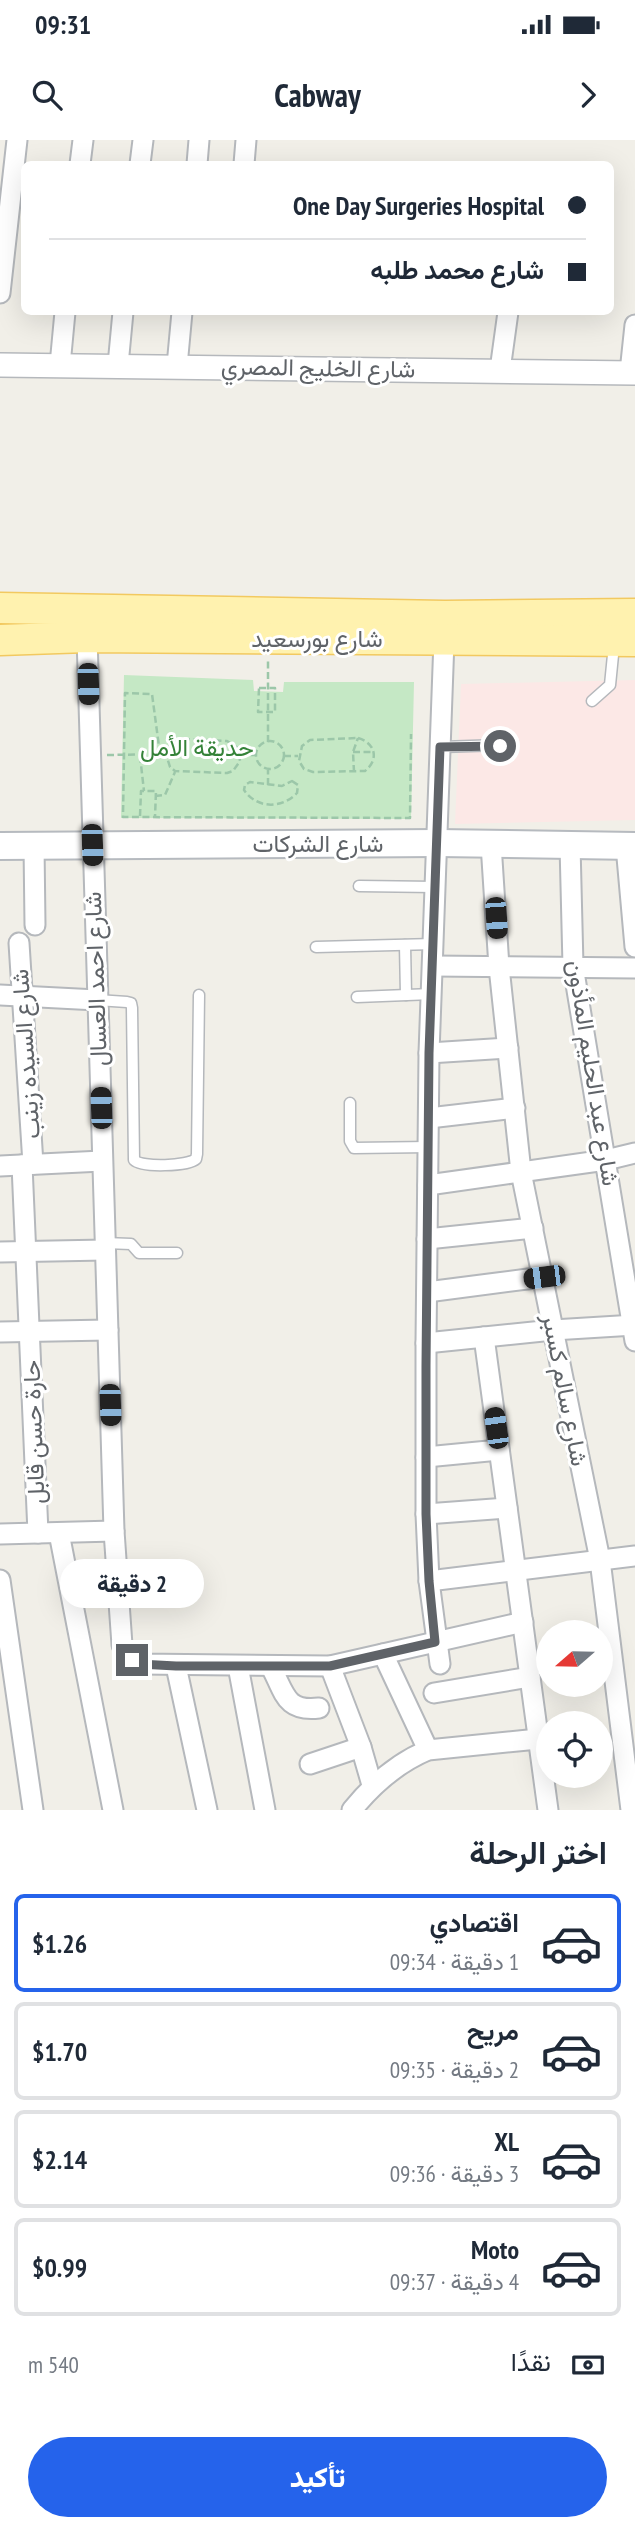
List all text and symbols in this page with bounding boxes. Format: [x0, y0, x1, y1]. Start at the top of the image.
text: 09:31 [35, 8, 91, 41]
text: Cabway [274, 74, 361, 116]
icon: search [28, 76, 66, 114]
icon: forward [569, 76, 607, 114]
text: One Day Surgeries Hospital [293, 189, 544, 222]
text: شارع محمد طلبه [370, 253, 544, 286]
street label: شارع الخليج المصري [220, 350, 416, 389]
street label: شارع بورسعيد [251, 623, 383, 655]
car [77, 663, 100, 705]
route start [484, 730, 516, 762]
park label: حديقة الأمل [140, 732, 254, 763]
car [81, 824, 104, 866]
street label: شارع الشركات [252, 828, 384, 860]
street label: شارع احمد العسال [77, 891, 115, 1067]
car [485, 896, 508, 940]
street label: شارع عبد الحليم المأذون [559, 958, 627, 1188]
street label: شارع السيده زينب [4, 968, 48, 1140]
car [90, 1087, 113, 1129]
car [522, 1264, 567, 1290]
street label: شارع سالم كسبر [534, 1310, 595, 1469]
street label: حارة حسن قابل [15, 1359, 52, 1505]
car [99, 1384, 122, 1426]
car [483, 1406, 510, 1450]
callout: 2 دقيقة [60, 1558, 204, 1608]
text: 2 دقيقة [97, 1569, 167, 1598]
north arrow [536, 1620, 612, 1698]
map controls [536, 1620, 613, 1788]
route end [116, 1644, 148, 1676]
button: locate [536, 1711, 613, 1788]
text: اختر الرحلة [469, 1831, 607, 1873]
text: اقتصادي [430, 1906, 519, 1939]
icon: car [540, 1912, 603, 1975]
text: $1.26 [32, 1927, 87, 1960]
text: 1 دقيقة · 09:34 [390, 1947, 519, 1976]
text: مريح [467, 2014, 519, 2047]
icon: car [540, 2020, 603, 2083]
text: $1.70 [32, 2035, 87, 2068]
text: 2 دقيقة · 09:35 [390, 2055, 519, 2084]
text: XL [494, 2125, 519, 2158]
icon: car [540, 2128, 603, 2191]
text: $2.14 [32, 2143, 87, 2176]
text: 3 دقيقة · 09:36 [390, 2159, 519, 2188]
text: Moto [471, 2233, 519, 2266]
icon: car [540, 2236, 603, 2299]
text: $0.99 [32, 2251, 87, 2284]
text: 4 دقيقة · 09:37 [390, 2267, 519, 2296]
text: نقدًا [511, 2345, 551, 2378]
icon: cash [569, 2346, 607, 2384]
text: 540 m [28, 2350, 79, 2379]
button: تأكيد [28, 2437, 607, 2517]

